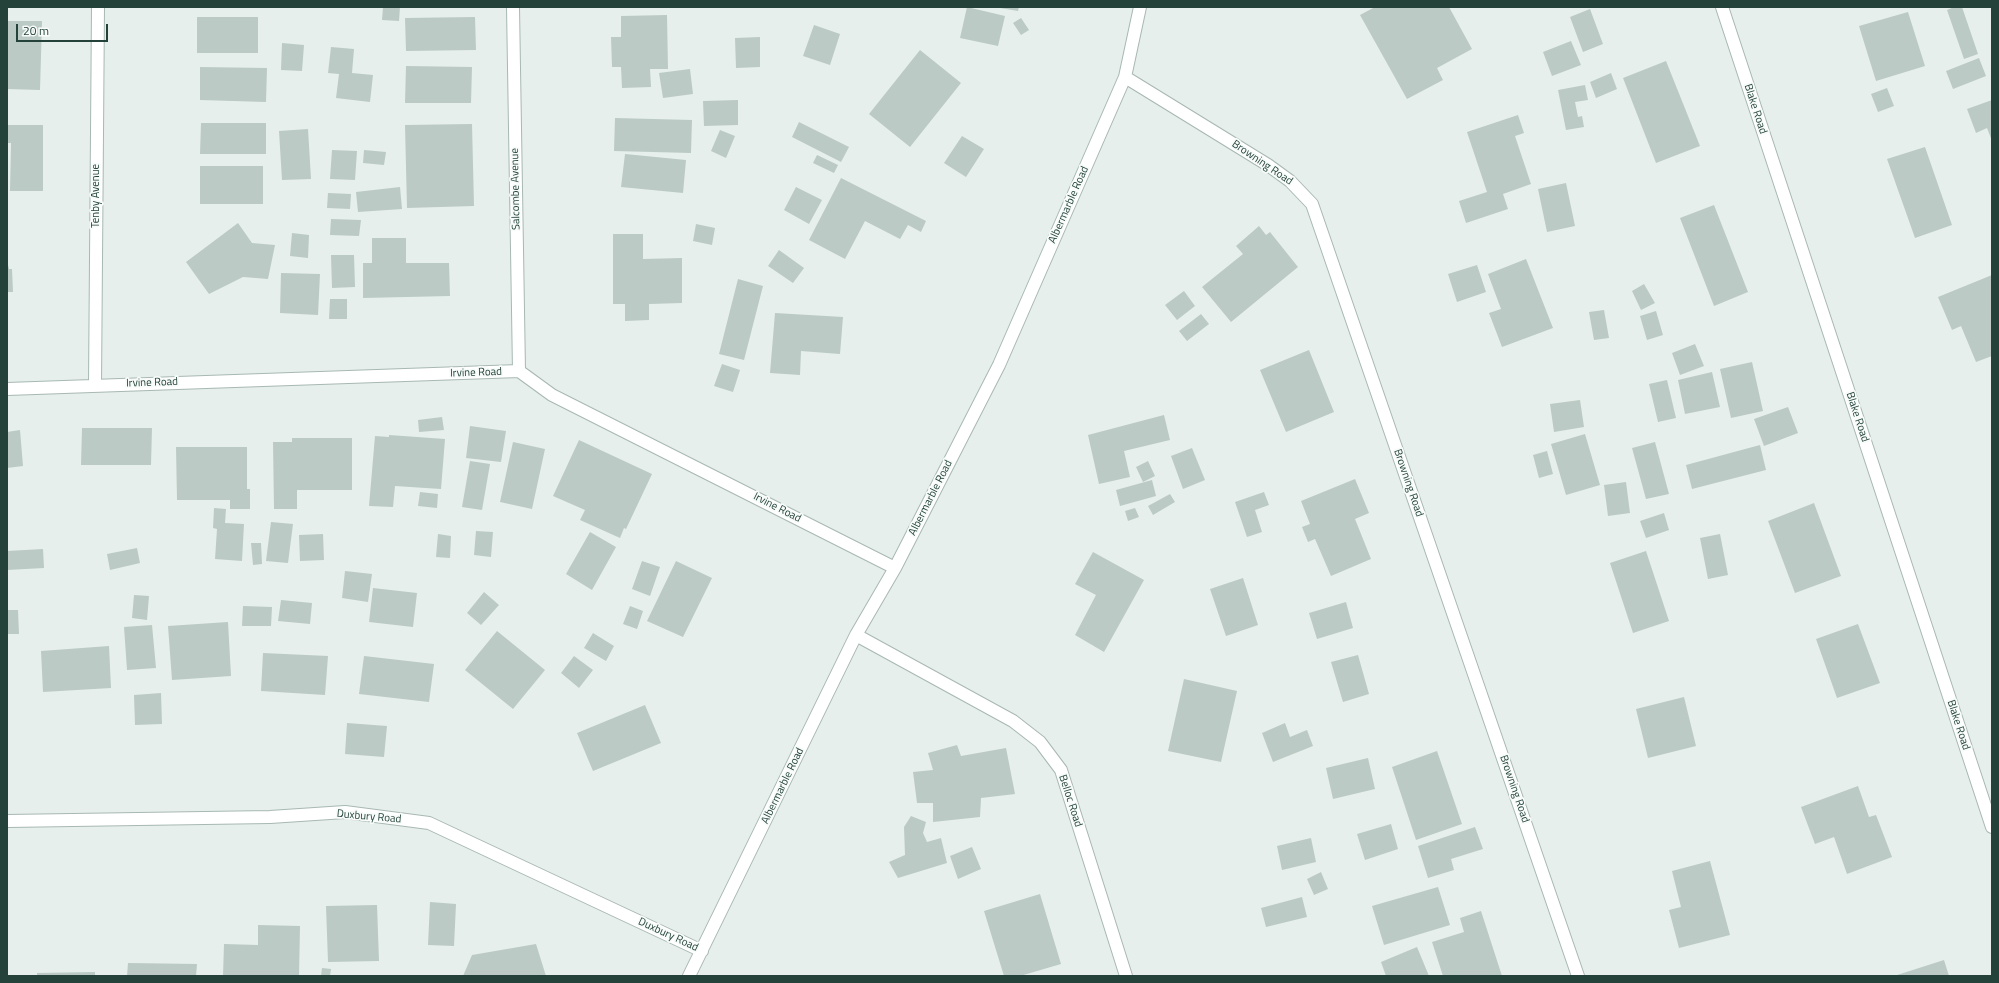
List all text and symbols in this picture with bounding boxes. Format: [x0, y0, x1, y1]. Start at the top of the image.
scale bar [18, 16, 110, 42]
text: 20 m [23, 21, 49, 40]
street label: Blake Road [1741, 82, 1769, 136]
street label: Browning Road [1229, 138, 1295, 188]
street label: Salcombe Avenue [509, 148, 523, 230]
street label: Tenby Avenue [89, 164, 103, 228]
street label: Albermarble Road [1046, 164, 1092, 246]
street label: Irvine Road [450, 365, 502, 381]
street label: Irvine Road [126, 375, 178, 391]
street label: Blake Road [1843, 390, 1871, 444]
street label: Browning Road [1390, 447, 1426, 519]
street label: Albermarble Road [906, 458, 956, 538]
street label: Irvine Road [751, 490, 803, 526]
street label: Blake Road [1944, 698, 1972, 752]
street label: Albermarble Road [759, 746, 807, 826]
street label: Browning Road [1496, 753, 1532, 825]
street label: Belloc Road [1055, 773, 1085, 829]
street label: Duxbury Road [336, 808, 402, 826]
street label: Duxbury Road [636, 915, 700, 955]

